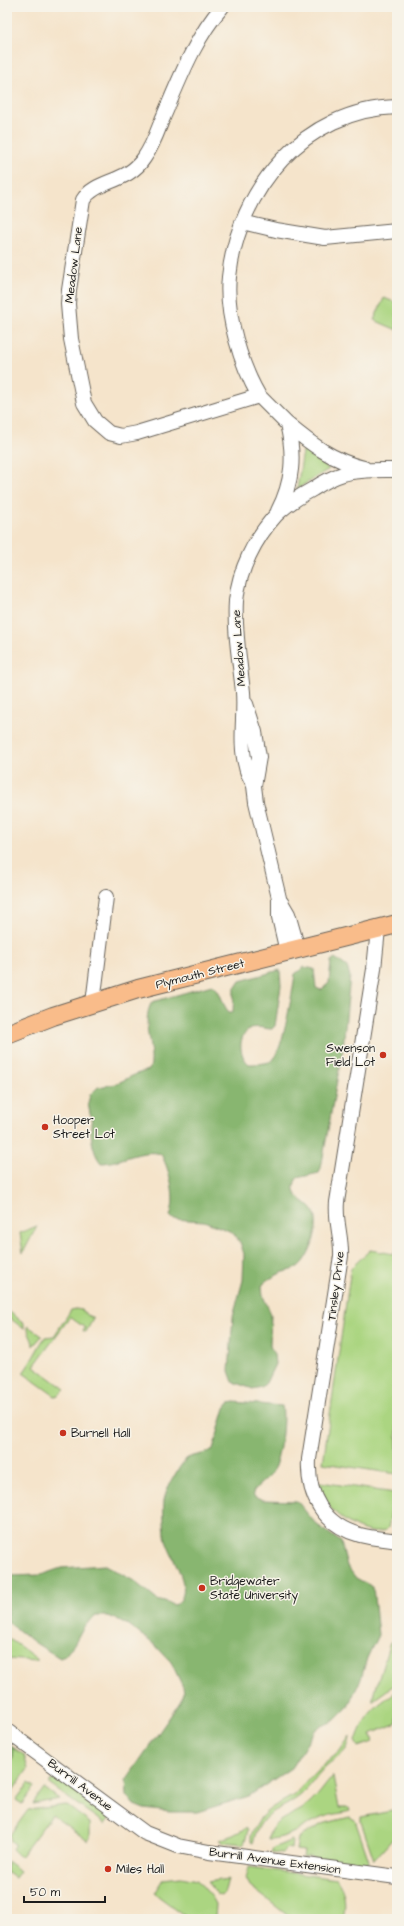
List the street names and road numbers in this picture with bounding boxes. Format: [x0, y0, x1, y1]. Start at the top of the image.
street label: Meadow Lane [61, 225, 87, 304]
street label: Meadow Lane [228, 609, 250, 687]
street label: Plymouth Street [154, 955, 247, 994]
street label: Tinsley Drive [323, 1250, 350, 1322]
street label: Burrill Avenue [44, 1755, 116, 1815]
street label: Burrill Avenue Extension [208, 1843, 342, 1879]

